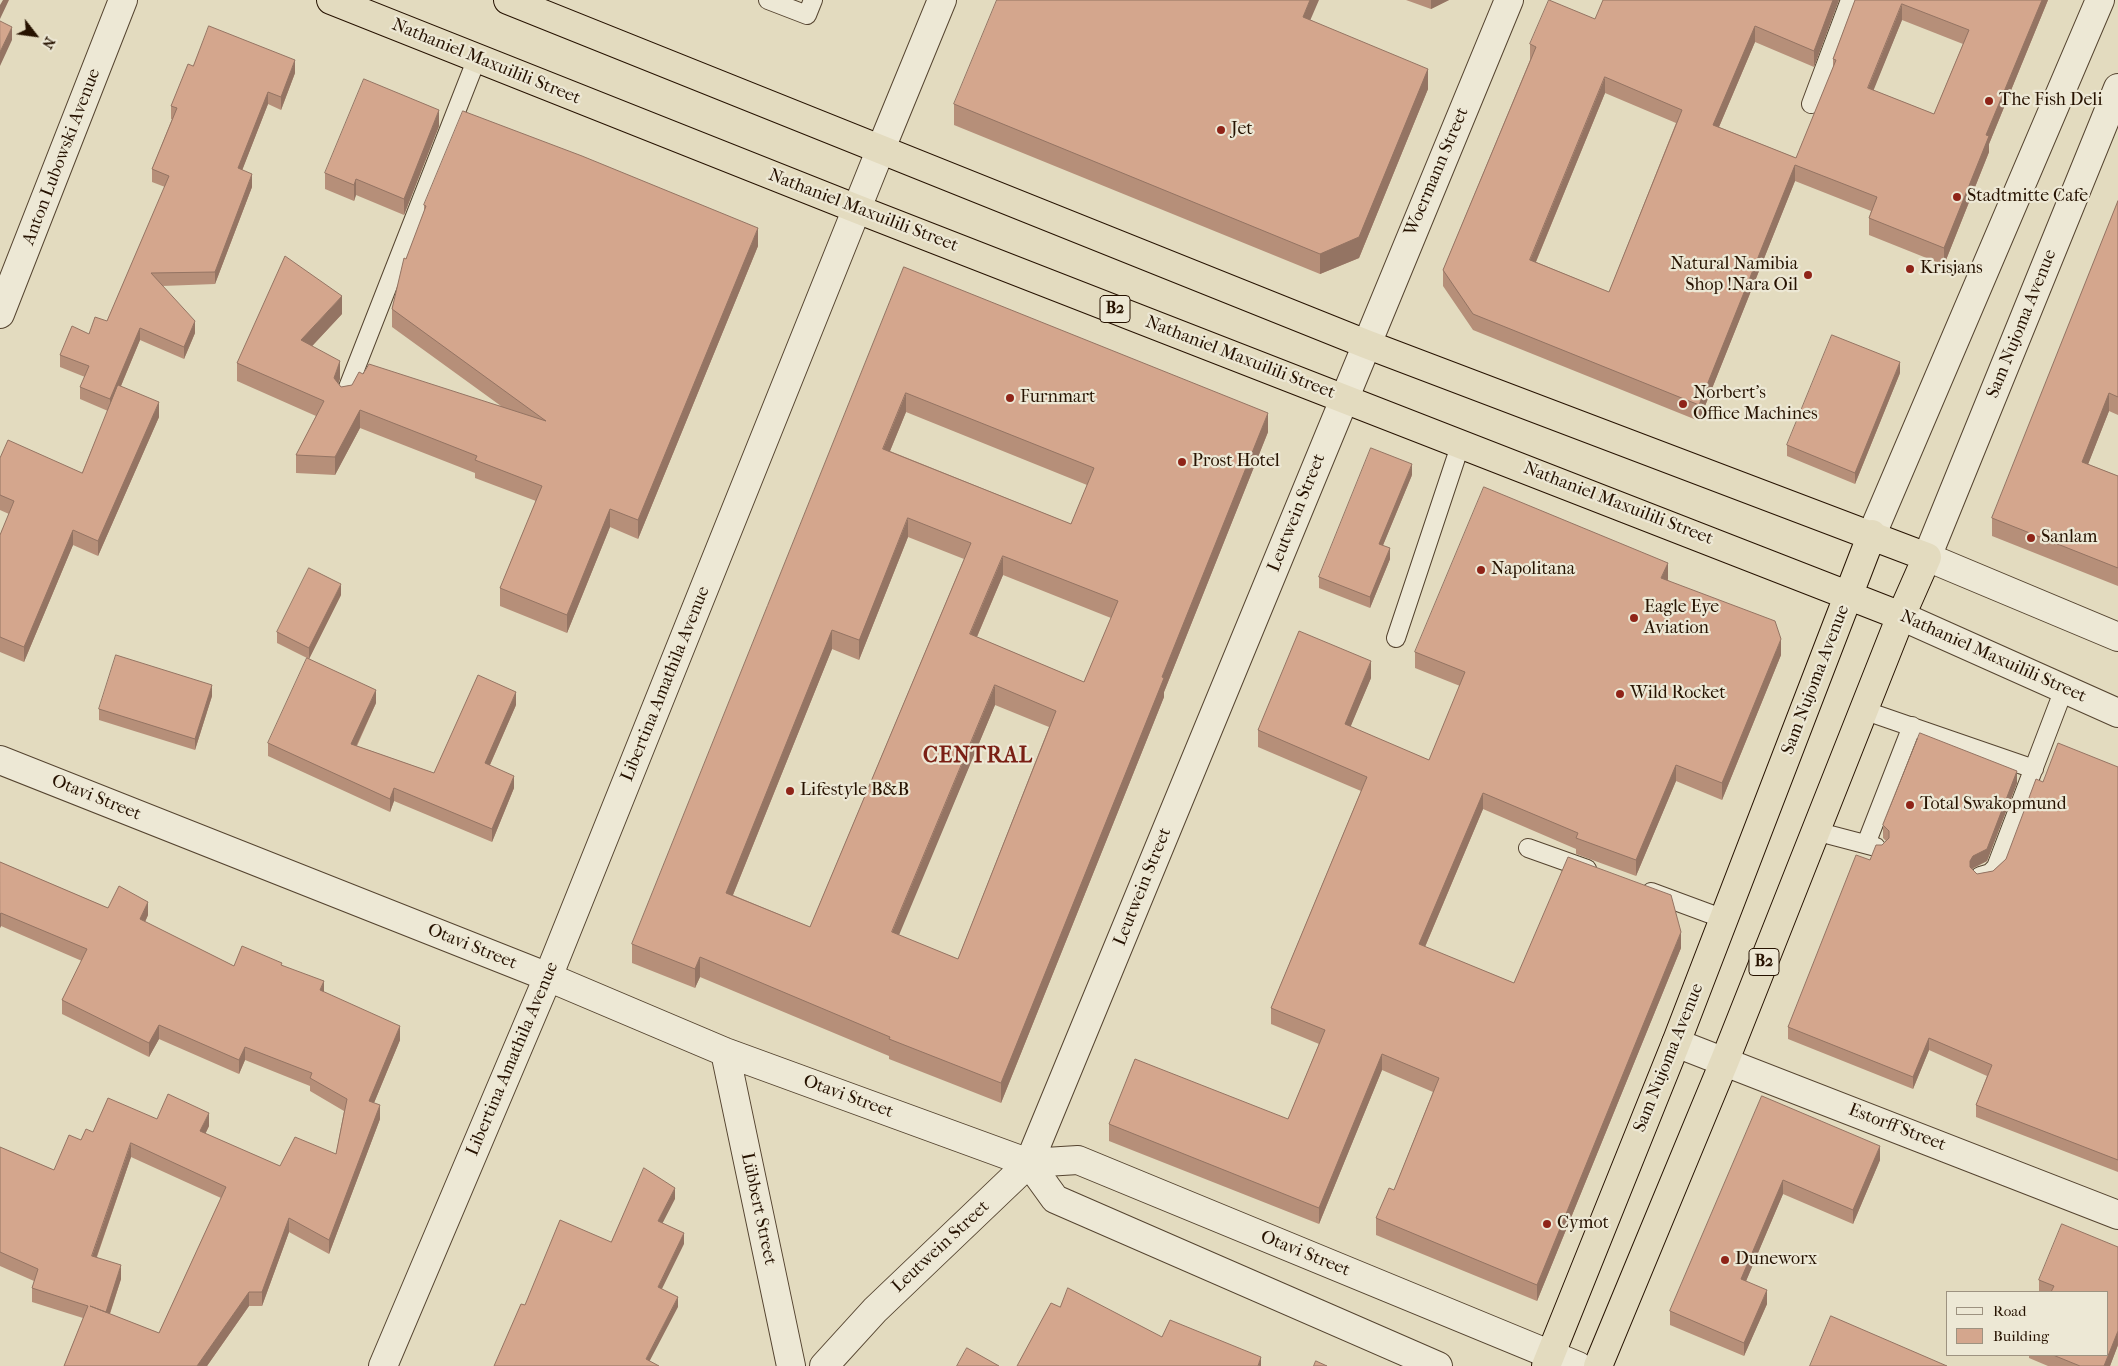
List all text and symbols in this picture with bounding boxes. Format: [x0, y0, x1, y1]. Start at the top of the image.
north arrow [10, 10, 60, 60]
street label: Nathaniel Maxuilili Street [389, 14, 583, 110]
text: N [38, 34, 58, 52]
street label: Anton Lubowski Avenue [18, 66, 106, 248]
place label: The Fish Deli [1999, 90, 2103, 112]
marker: The Fish Deli [1983, 95, 1995, 107]
street label: Woermann Street [1400, 104, 1474, 240]
place label: Jet [1231, 119, 1253, 141]
marker: Jet [1215, 124, 1227, 136]
street label: Nathaniel Maxuilili Street [765, 165, 961, 257]
place label: Stadtmitte Cafe [1967, 186, 2088, 208]
marker: Stadtmitte Cafe [1951, 191, 1963, 203]
street label: Sam Nujoma Avenue [1982, 246, 2062, 402]
place label: Natural Namibia Shop !Nara Oil [1670, 254, 1798, 296]
place label: Krisjans [1920, 258, 1983, 280]
marker: Krisjans [1904, 263, 1916, 275]
marker: Natural Namibia Shop !Nara Oil [1802, 269, 1814, 281]
road number: B2 [1100, 296, 1130, 322]
street label: Nathaniel Maxuilili Street [1142, 312, 1338, 404]
place label: Norbert's Office Machines [1693, 383, 1818, 426]
place label: Furnmart [1020, 387, 1095, 409]
marker: Furnmart [1004, 392, 1016, 404]
marker: Norbert's Office Machines [1677, 398, 1689, 410]
place label: Prost Hotel [1192, 451, 1280, 473]
street label: Leutwein Street [1263, 451, 1331, 575]
marker: Prost Hotel [1176, 456, 1188, 468]
street label: Nathaniel Maxuilili Street [1520, 458, 1716, 550]
place label: Sanlam [2041, 527, 2097, 549]
marker: Sanlam [2025, 532, 2037, 544]
place label: Napolitana [1491, 559, 1575, 581]
marker: Napolitana [1475, 564, 1487, 576]
street label: Libertina Amathila Avenue [617, 583, 715, 785]
place label: Eagle Eye Aviation [1644, 597, 1719, 640]
street label: Sam Nujoma Avenue [1777, 602, 1855, 758]
street label: Nathaniel Maxuilili Street [1897, 606, 2089, 708]
marker: Eagle Eye Aviation [1628, 612, 1640, 624]
place label: Wild Rocket [1630, 683, 1726, 705]
marker: Wild Rocket [1614, 688, 1626, 700]
district label: CENTRAL [922, 744, 1034, 770]
street label: Otavi Street [48, 770, 144, 826]
place label: Lifestyle B&B [800, 780, 909, 802]
marker: Lifestyle B&B [784, 785, 796, 797]
place label: Total Swakopmund [1920, 794, 2067, 816]
marker: Total Swakopmund [1904, 799, 1916, 811]
street label: Leutwein Street [1109, 825, 1177, 949]
street label: Otavi Street [424, 919, 520, 975]
road number: B2 [1749, 949, 1779, 976]
street label: Libertina Amathila Avenue [462, 959, 564, 1159]
street label: Sam Nujoma Avenue [1629, 980, 1709, 1136]
street label: Otavi Street [800, 1071, 896, 1123]
street label: Estorff Street [1845, 1100, 1949, 1156]
street label: Lübbert Street [736, 1151, 780, 1267]
street label: Leutwein Street [888, 1196, 994, 1298]
place label: Cymot [1557, 1213, 1609, 1235]
marker: Cymot [1541, 1218, 1553, 1230]
street label: Otavi Street [1257, 1226, 1353, 1282]
place label: Duneworx [1735, 1249, 1817, 1271]
marker: Duneworx [1719, 1254, 1731, 1266]
legend [1946, 1291, 2108, 1356]
text: Road [1993, 1302, 2026, 1320]
text: Building [1993, 1327, 2049, 1345]

